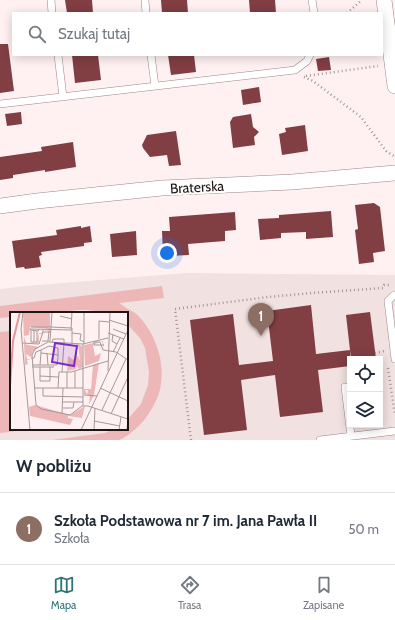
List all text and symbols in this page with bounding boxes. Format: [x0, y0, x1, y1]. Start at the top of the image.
search box [12, 12, 383, 56]
icon: search [26, 23, 48, 45]
text: Szukaj tutaj [58, 25, 130, 43]
street label: Braterska [169, 177, 225, 197]
your location [157, 243, 177, 263]
pin: 1 [248, 303, 274, 336]
inset map [10, 312, 128, 430]
map controls [347, 356, 383, 428]
button: locate [347, 356, 383, 392]
button: layers [347, 392, 383, 428]
text: W pobliżu [16, 456, 91, 476]
text: Szkoła Podstawowa nr 7 im. Jana Pawła II [54, 512, 317, 530]
text: 1 [27, 521, 31, 537]
text: 50 m [349, 521, 379, 537]
text: Szkoła [54, 530, 90, 546]
tab: Mapa [51, 574, 76, 612]
tab: Trasa [178, 574, 201, 612]
tab: Zapisane [303, 574, 344, 612]

